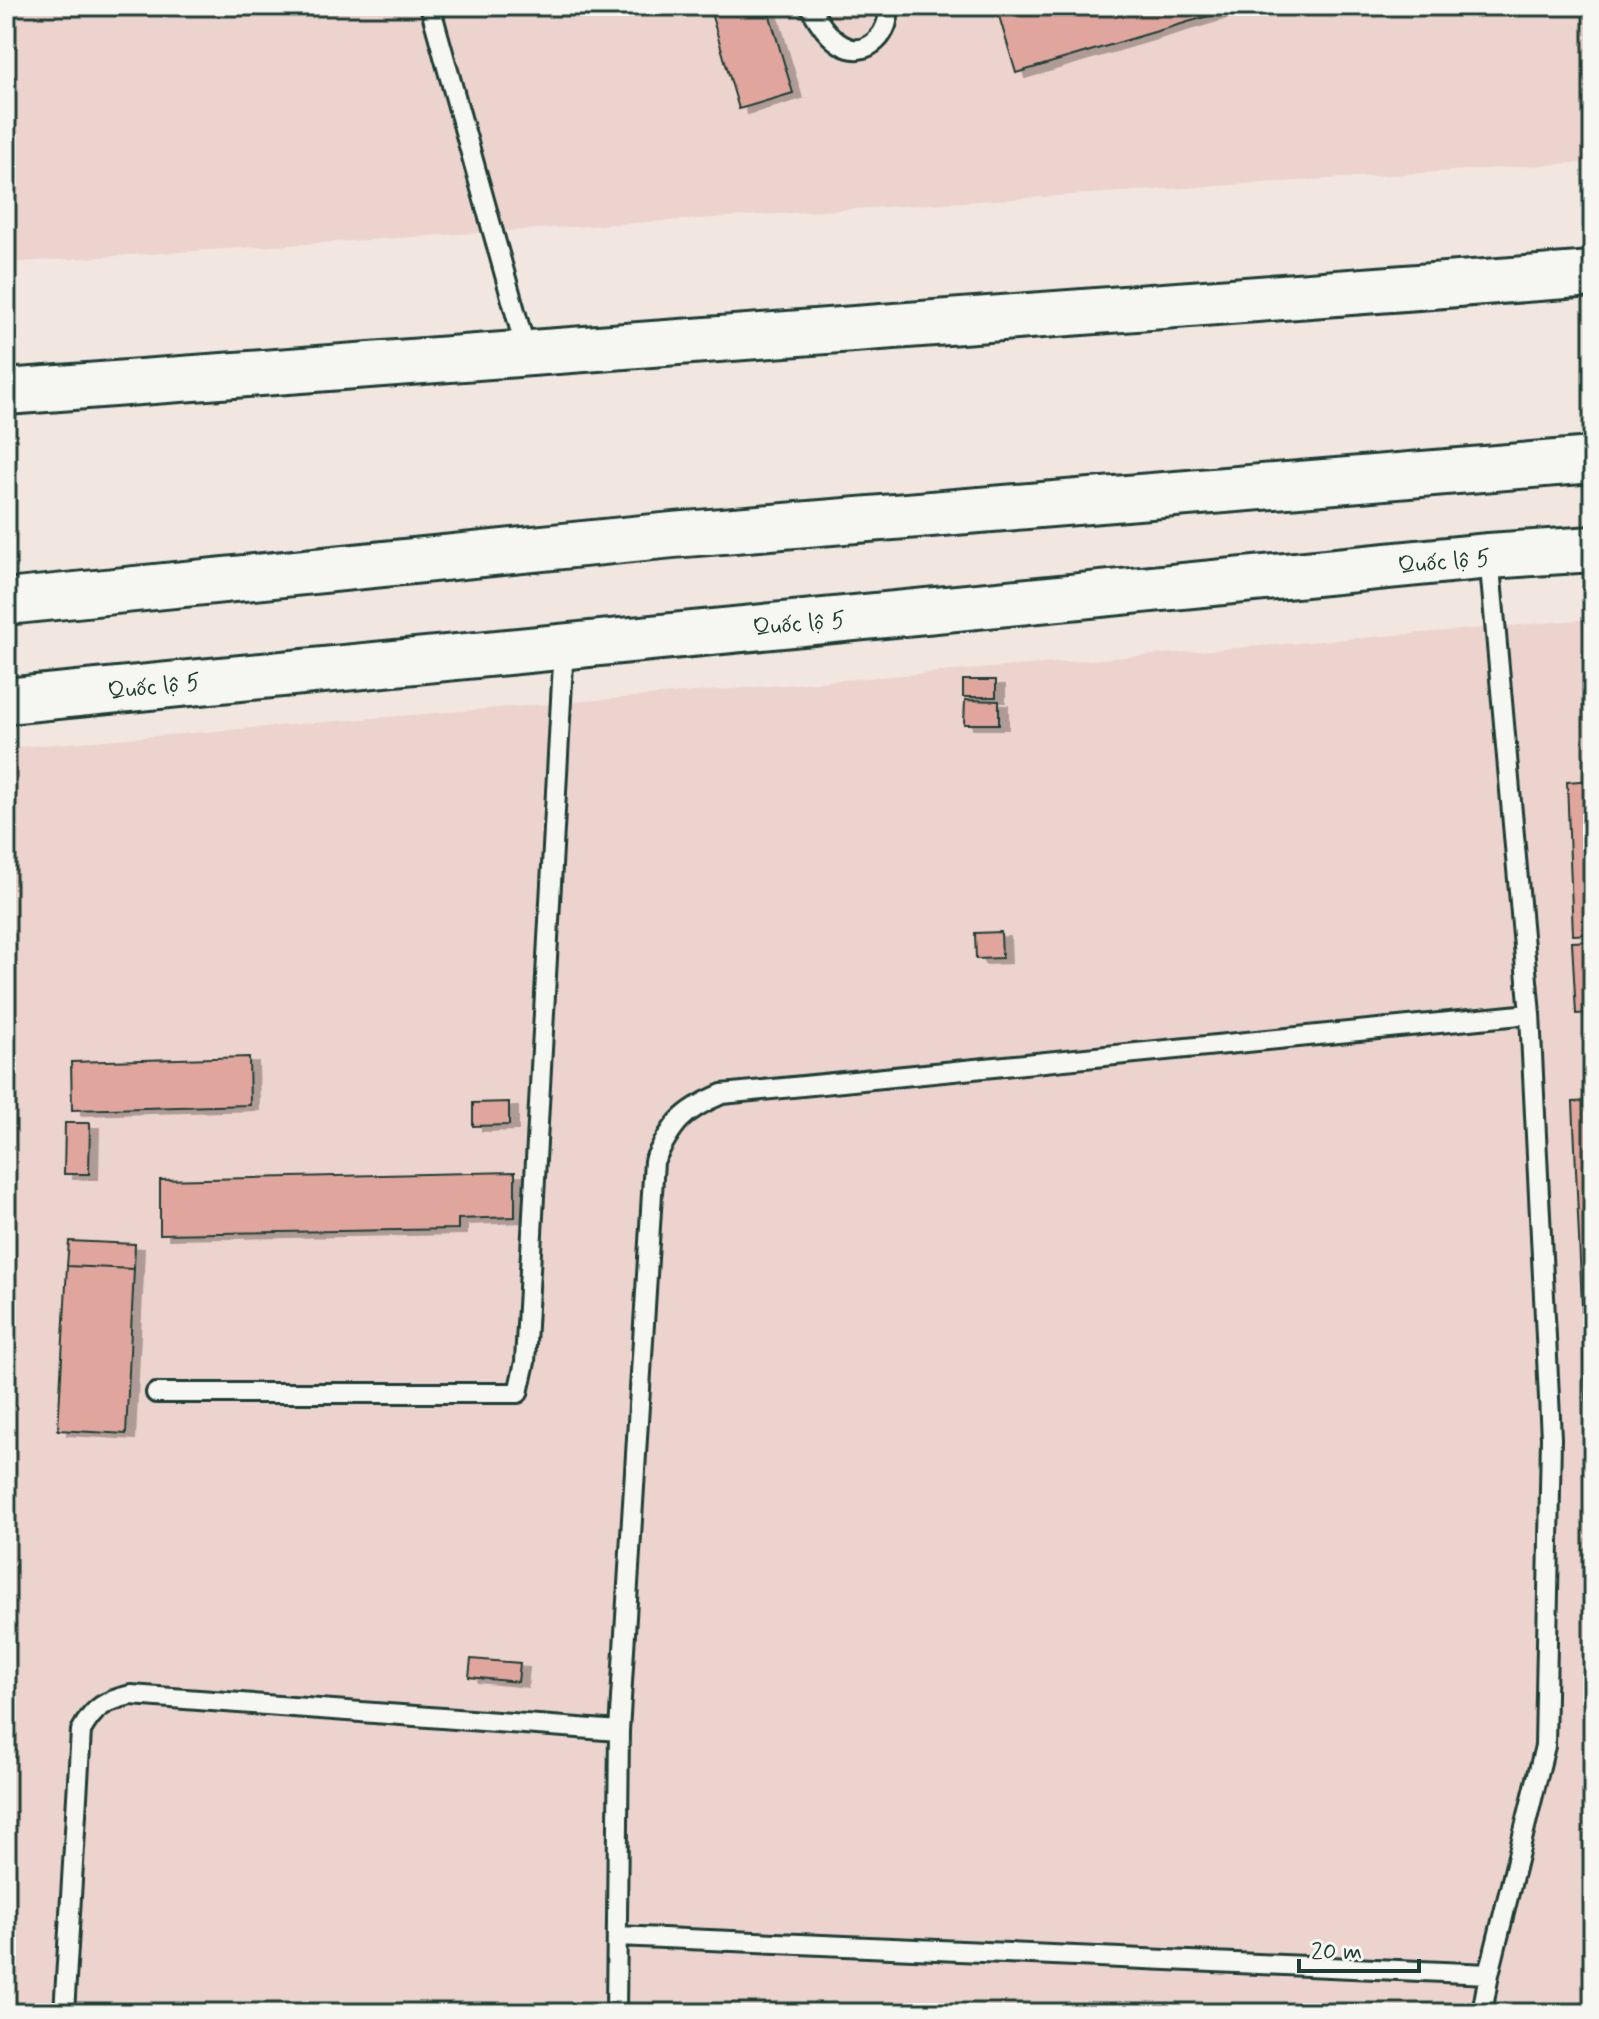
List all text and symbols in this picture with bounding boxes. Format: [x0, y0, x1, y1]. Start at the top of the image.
street label: Quốc lộ 5 [1396, 543, 1492, 582]
street label: Quốc lộ 5 [751, 605, 847, 644]
street label: Quốc lộ 5 [106, 667, 202, 708]
scale bar [1299, 1923, 1419, 1973]
text: 20 m [1311, 1937, 1362, 1968]

